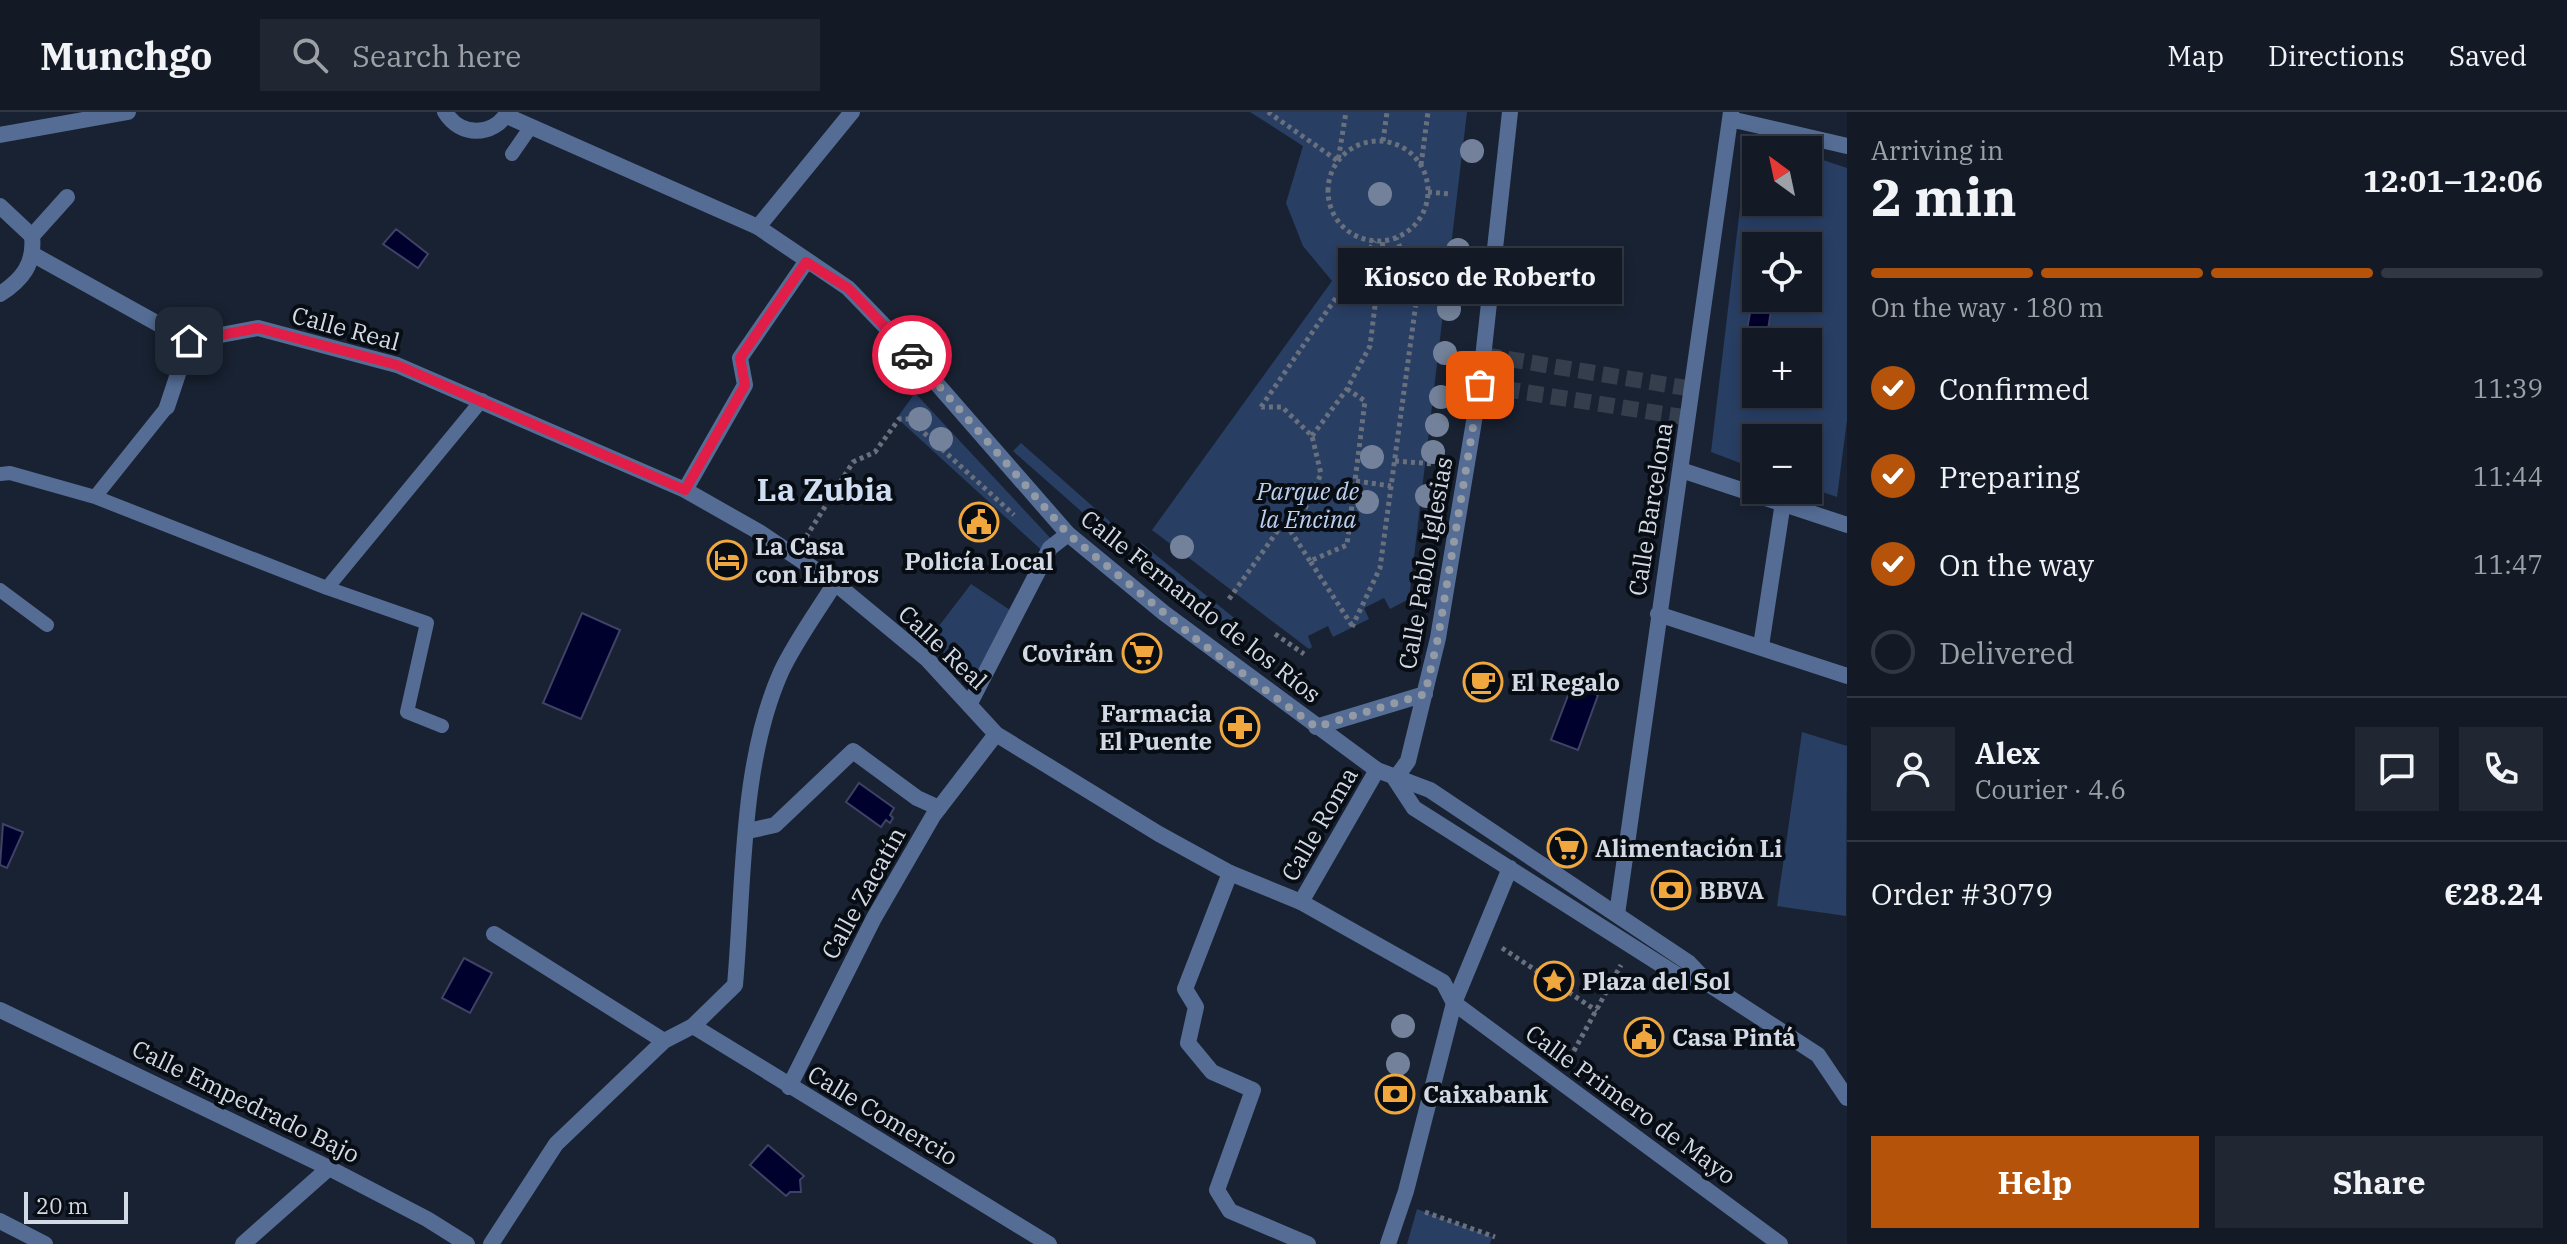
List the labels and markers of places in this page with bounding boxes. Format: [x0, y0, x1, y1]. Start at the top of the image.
callout: Kiosco de Roberto [1338, 249, 1622, 305]
pin [155, 307, 223, 375]
pin [1446, 351, 1514, 419]
public building icon: Policía Local [958, 501, 1000, 543]
place label: La Casa con Libros [755, 530, 879, 590]
hotel icon: La Casa con Libros [706, 539, 748, 581]
place label: Policía Local [904, 545, 1054, 577]
supermarket icon: Covirán [1121, 632, 1163, 674]
place label: Covirán [1022, 637, 1114, 669]
cafe icon: El Regalo [1462, 661, 1504, 703]
place label: El Regalo [1511, 666, 1620, 698]
place label: Farmacia El Puente [1099, 697, 1212, 757]
pharmacy icon: Farmacia El Puente [1219, 706, 1261, 748]
supermarket icon: Alimentación Li [1546, 827, 1588, 869]
place label: Alimentación Li [1595, 832, 1782, 864]
bank icon: BBVA [1650, 869, 1692, 911]
place label: BBVA [1699, 874, 1764, 906]
place icon: Plaza del Sol [1533, 960, 1575, 1002]
place label: Plaza del Sol [1582, 965, 1731, 997]
public building icon: Casa Pintá [1623, 1016, 1665, 1058]
place label: Casa Pintá [1672, 1021, 1796, 1053]
bank icon: Caixabank [1374, 1073, 1416, 1115]
place label: Caixabank [1423, 1078, 1548, 1110]

